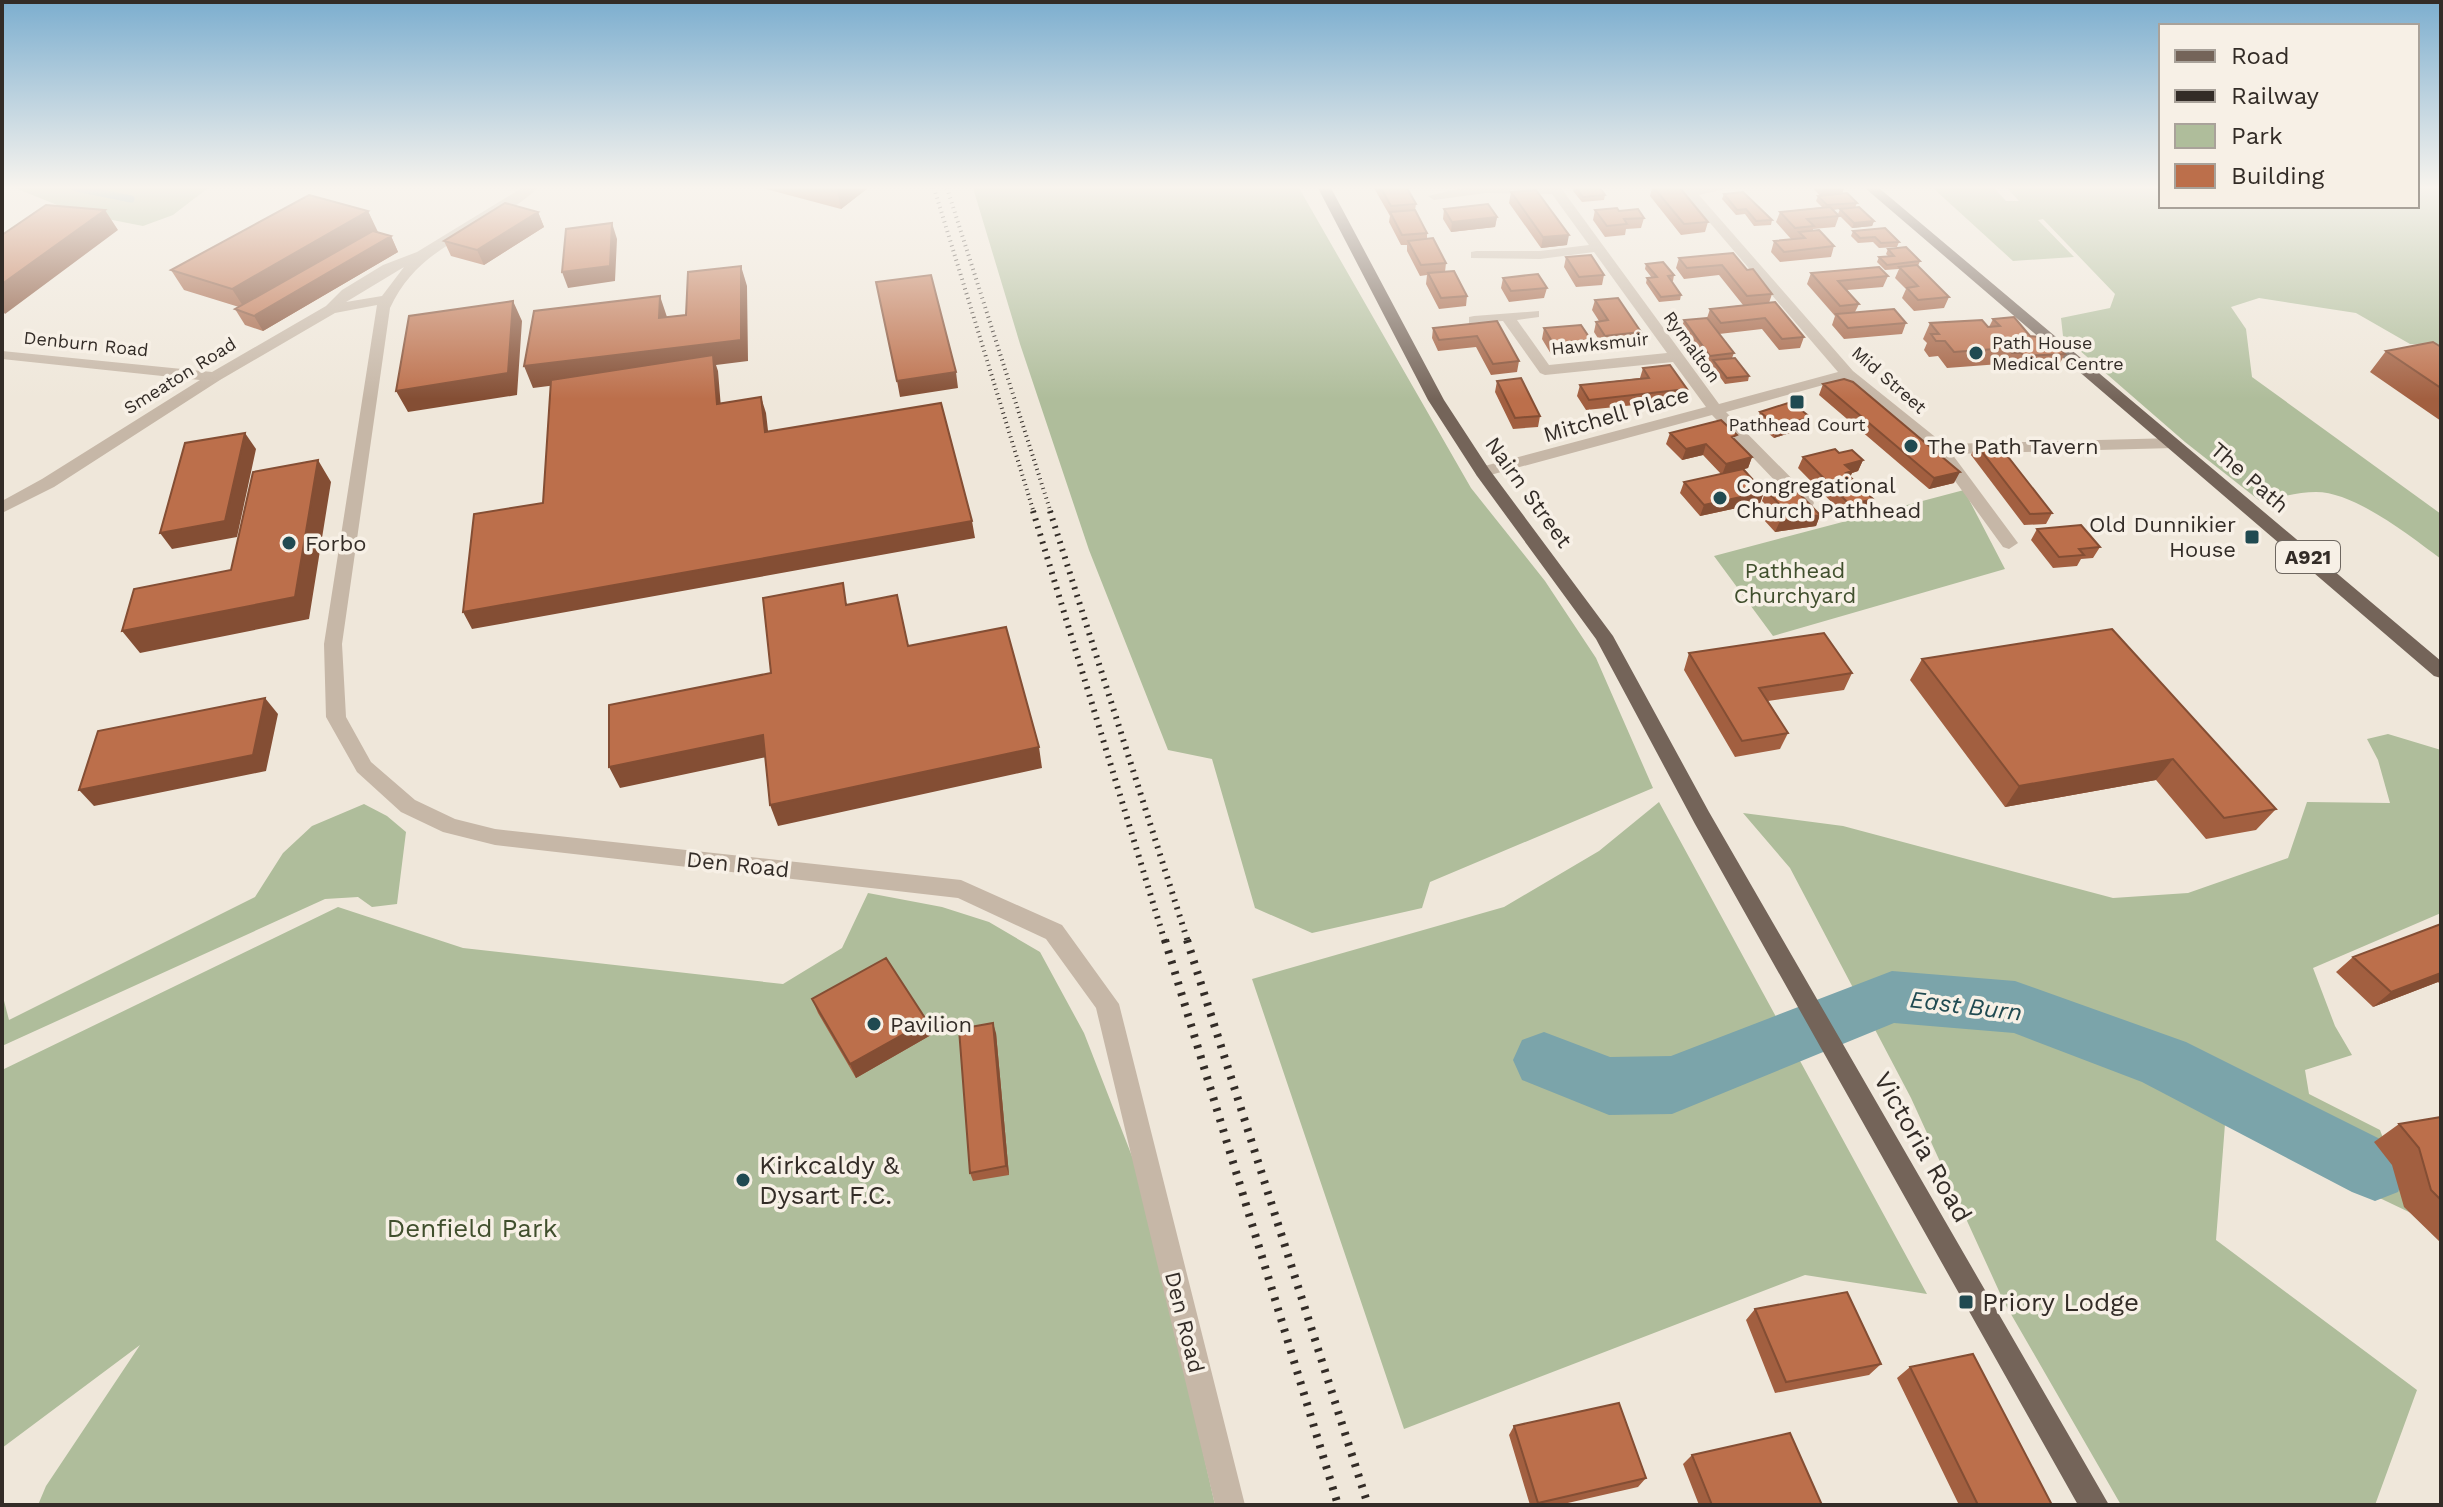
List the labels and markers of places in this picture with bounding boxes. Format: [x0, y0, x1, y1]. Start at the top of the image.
place label: Path House Medical Centre [1992, 332, 2124, 374]
marker: Path House Medical Centre [1967, 344, 1985, 362]
marker: Pathhead Court [1788, 393, 1806, 411]
place label: Pathhead Court [1728, 414, 1866, 435]
place label: The Path Tavern [1927, 434, 2099, 459]
marker: The Path Tavern [1902, 437, 1920, 455]
place label: Congregational Church Pathhead [1736, 473, 1921, 523]
marker: Congregational Church Pathhead [1711, 489, 1729, 507]
place label: Old Dunnikier House [2089, 512, 2236, 562]
marker: Old Dunnikier House [2243, 528, 2261, 546]
place label: Forbo [305, 531, 366, 556]
marker: Forbo [280, 534, 298, 552]
place label: Pavilion [890, 1012, 972, 1037]
marker: Pavilion [865, 1015, 883, 1033]
place label: Kirkcaldy & Dysart F.C. [759, 1150, 900, 1210]
marker: Kirkcaldy & Dysart F.C. [734, 1171, 752, 1189]
place label: Priory Lodge [1982, 1287, 2139, 1317]
marker: Priory Lodge [1957, 1293, 1975, 1311]

